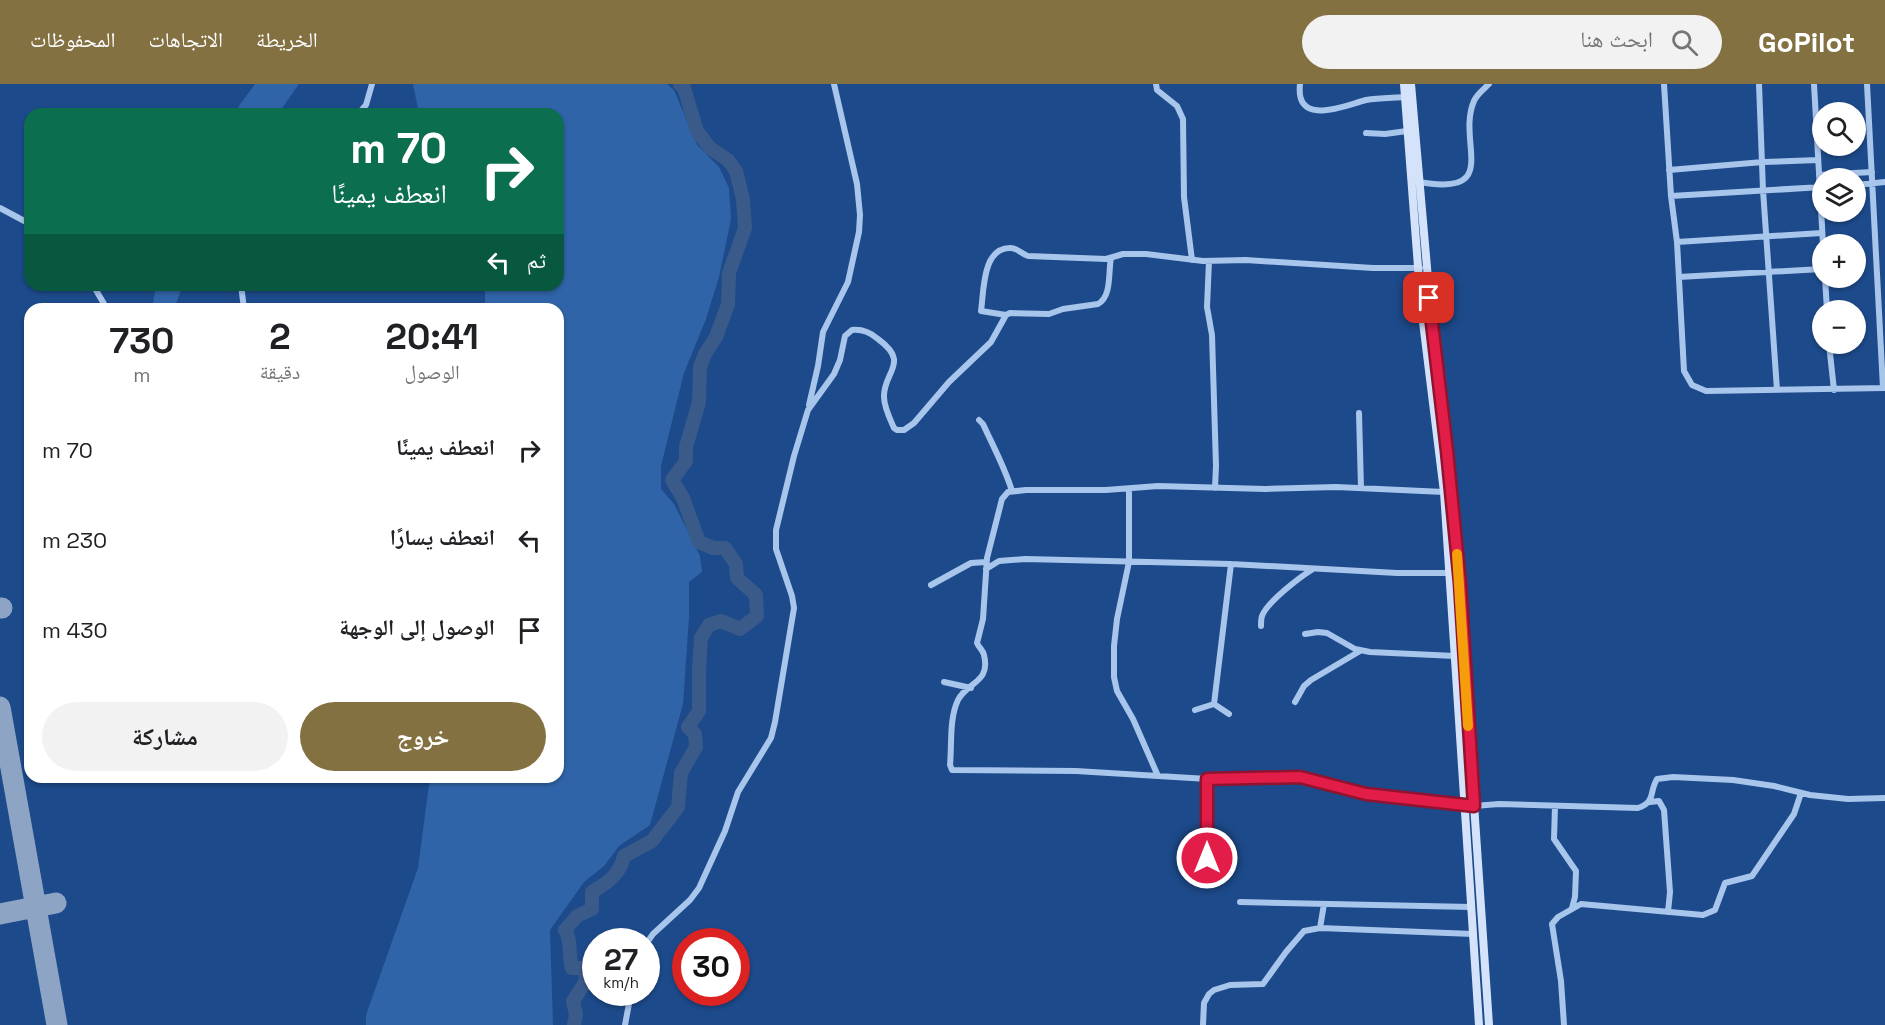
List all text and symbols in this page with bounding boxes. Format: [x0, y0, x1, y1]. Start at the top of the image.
search box [1302, 15, 1722, 69]
text: GoPilot [1758, 24, 1855, 60]
text: ابحث هنا [1580, 25, 1653, 53]
text: المحفوظات [30, 26, 115, 53]
text: الاتجاهات [148, 26, 223, 53]
text: الخريطة [256, 26, 318, 53]
icon: search [1668, 26, 1701, 59]
map controls [1812, 102, 1866, 354]
button: search [1812, 102, 1866, 156]
text: 70 m [350, 122, 447, 175]
icon: right [468, 132, 546, 210]
button: layers [1812, 168, 1866, 222]
text: انعطف يمينًا [331, 176, 447, 211]
button: + [1812, 234, 1866, 288]
icon: left [482, 246, 515, 279]
text: ثم [527, 246, 546, 274]
pin [1403, 272, 1454, 323]
icon: arrive [1412, 281, 1445, 314]
button: − [1812, 300, 1866, 354]
text: 2 [269, 314, 291, 360]
text: 20:41 [386, 314, 479, 360]
text: 730 [109, 318, 174, 364]
text: دقيقة [260, 359, 300, 385]
text: الوصول [404, 359, 460, 385]
text: m [133, 362, 150, 388]
text: انعطف يمينًا [396, 433, 495, 461]
icon: right [513, 434, 546, 467]
text: 70 m [42, 436, 93, 464]
text: انعطف يسارًا [390, 523, 495, 551]
icon: left [513, 524, 546, 557]
text: 230 m [42, 526, 107, 554]
text: الوصول إلى الوجهة [339, 613, 495, 641]
icon: arrive [513, 614, 546, 647]
text: 430 m [42, 616, 108, 644]
button: مشاركة [42, 702, 288, 771]
button: خروج [300, 702, 546, 771]
position arrow [1175, 826, 1239, 890]
speed limit sign: 30 [672, 928, 750, 1006]
text: 27 [604, 940, 638, 979]
text: km/h [603, 973, 639, 992]

